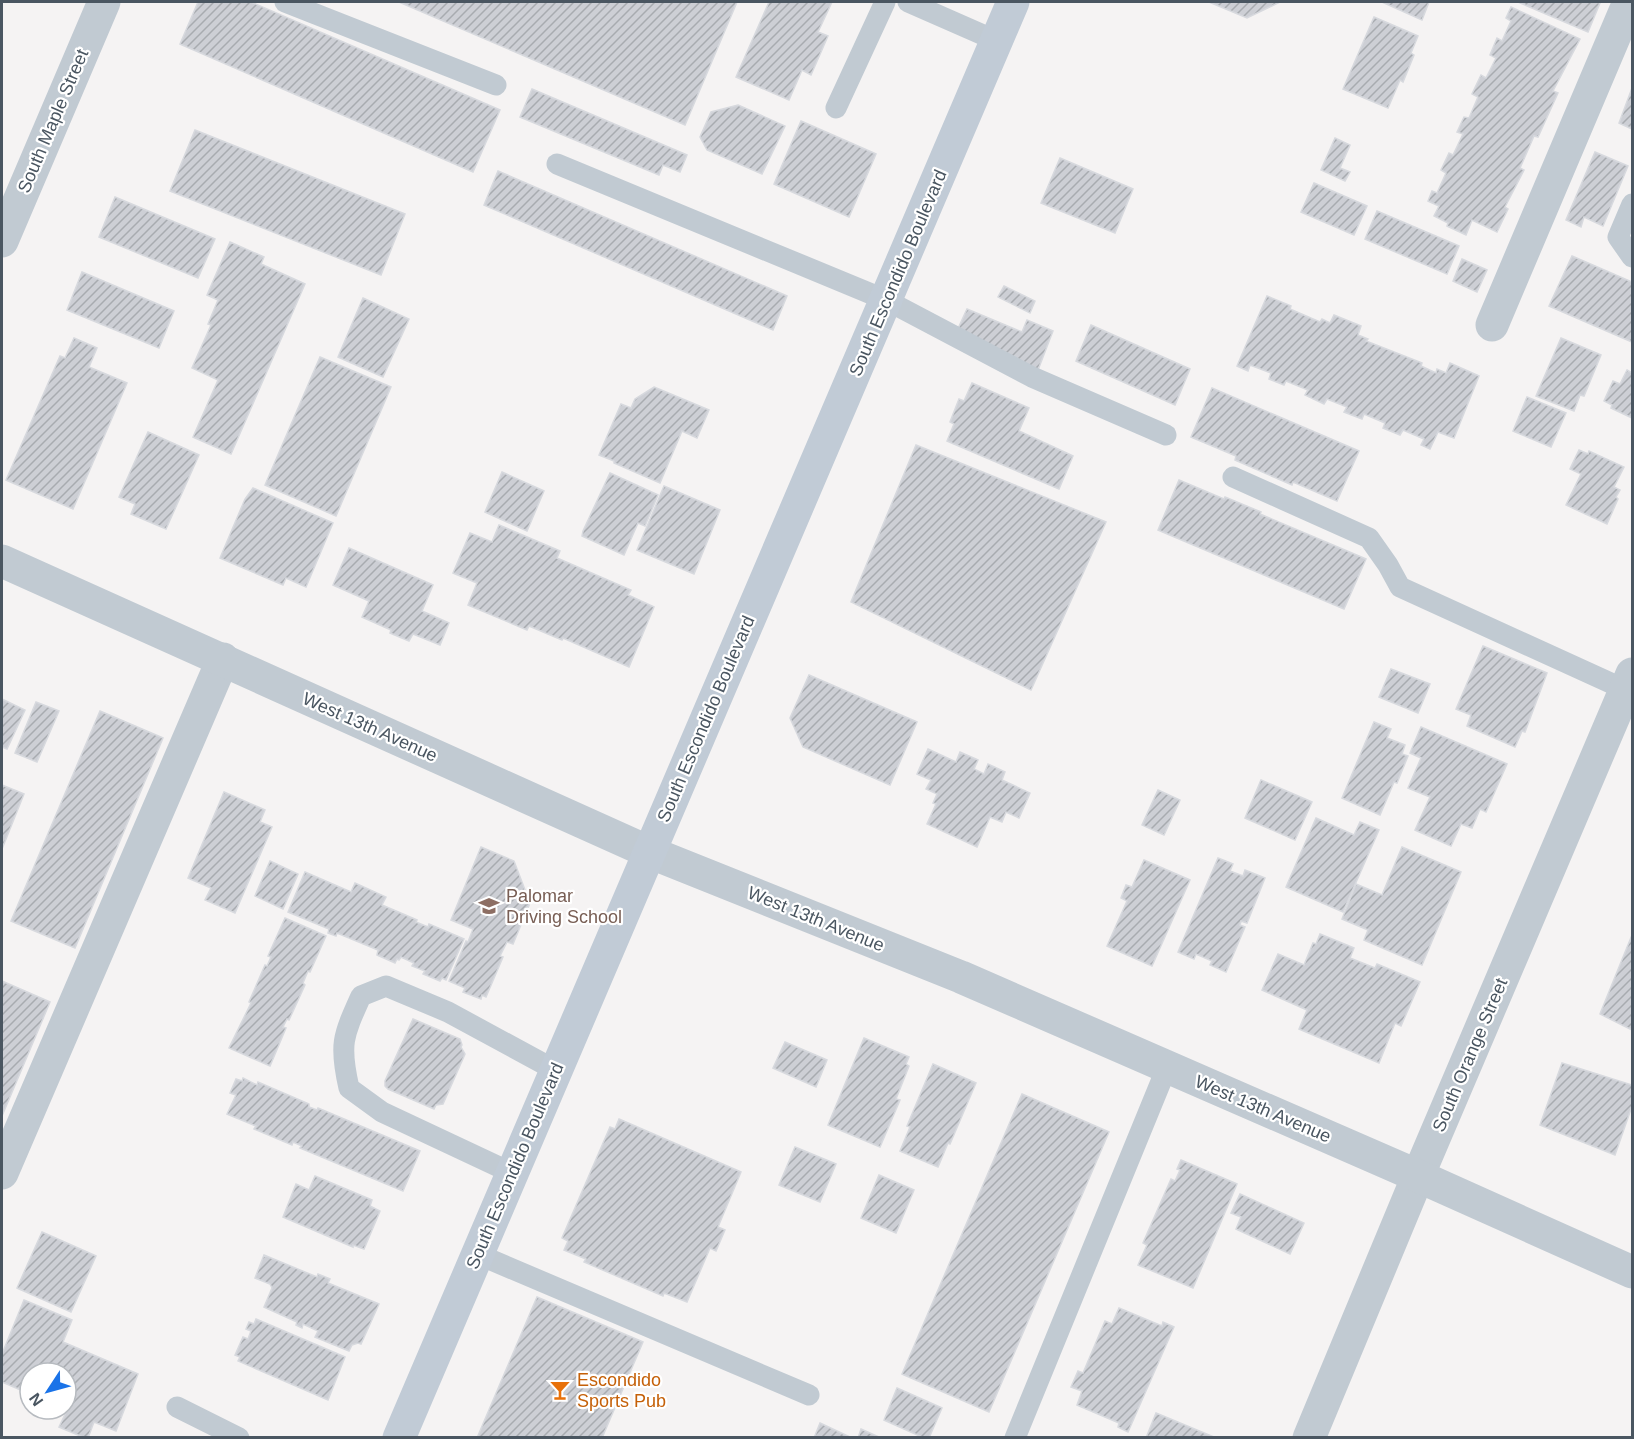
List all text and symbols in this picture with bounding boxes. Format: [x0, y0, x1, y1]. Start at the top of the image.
street label: South Maple Street [14, 46, 92, 196]
street label: South Escondido Boulevard [845, 167, 951, 379]
street label: South Escondido Boulevard [653, 613, 759, 825]
street label: West 13th Avenue [299, 688, 441, 766]
street label: West 13th Avenue [745, 882, 887, 956]
place label: Palomar Driving School [506, 886, 622, 927]
school or university icon: Palomar Driving School [477, 894, 501, 918]
street label: South Orange Street [1429, 975, 1511, 1135]
street label: South Escondido Boulevard [462, 1060, 568, 1272]
street label: West 13th Avenue [1192, 1071, 1334, 1147]
north arrow [18, 1361, 78, 1421]
place label: Escondido Sports Pub [577, 1370, 666, 1411]
bar icon: Escondido Sports Pub [548, 1378, 572, 1402]
text: N [26, 1390, 47, 1409]

